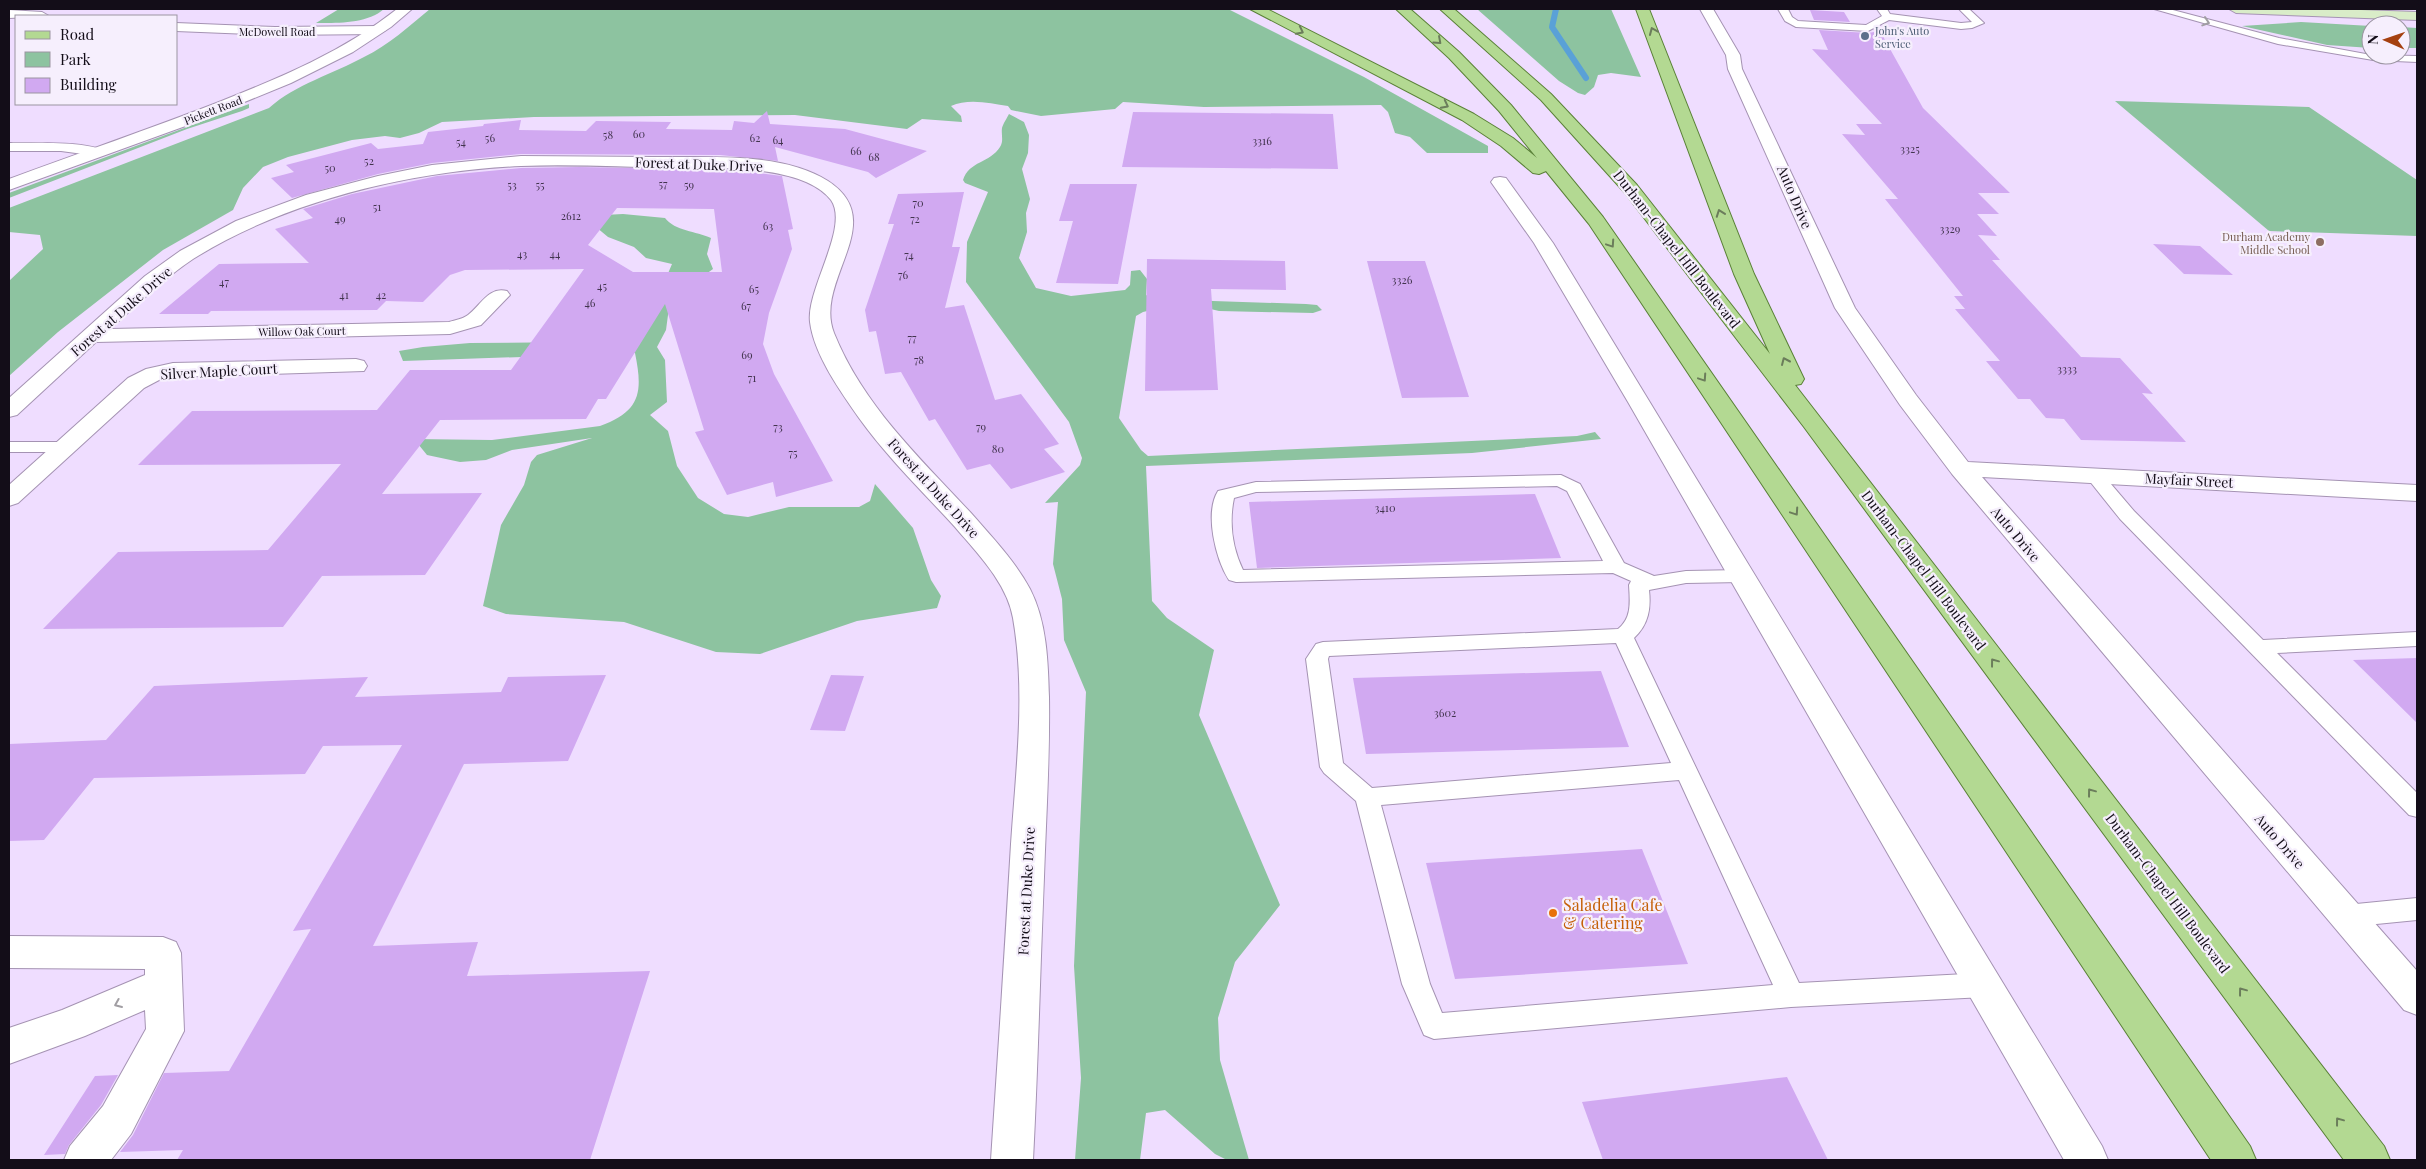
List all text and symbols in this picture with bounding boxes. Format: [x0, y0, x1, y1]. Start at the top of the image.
legend [15, 15, 178, 105]
north arrow [2361, 15, 2411, 65]
one-way arrow [2202, 16, 2210, 26]
place label: John's Auto Service [1874, 23, 1929, 51]
text: Road [60, 24, 94, 44]
street label: McDowell Road [239, 24, 316, 39]
one-way arrow [1295, 25, 1304, 35]
one-way arrow [1648, 27, 1659, 36]
marker: John's Auto Service [1859, 30, 1871, 42]
text: N [2363, 34, 2382, 45]
one-way arrow [1432, 35, 1441, 44]
text: Park [60, 49, 92, 69]
text: Building [60, 74, 117, 94]
street label: Pickett Road [182, 92, 245, 128]
one-way arrow [1440, 99, 1449, 109]
house number: 60 [633, 126, 646, 141]
house number: 58 [603, 127, 613, 142]
house number: 56 [485, 130, 495, 145]
house number: 62 [750, 130, 760, 145]
house number: 64 [772, 132, 784, 147]
house number: 3316 [1252, 133, 1272, 148]
house number: 54 [456, 134, 467, 149]
house number: 3325 [1900, 141, 1920, 156]
house number: 66 [850, 143, 862, 158]
house number: 68 [868, 149, 880, 164]
street label: Forest at Duke Drive [635, 152, 763, 176]
house number: 52 [364, 153, 374, 168]
house number: 50 [324, 160, 336, 175]
street label: Auto Drive [1773, 162, 1817, 232]
street label: Durham-Chapel Hill Boulevard [1609, 166, 1745, 332]
house number: 57 [658, 176, 668, 191]
house number: 53 [507, 177, 517, 192]
house number: 55 [535, 177, 545, 192]
house number: 59 [684, 177, 694, 192]
house number: 70 [912, 195, 924, 210]
house number: 51 [373, 199, 381, 214]
house number: 2612 [561, 208, 581, 223]
one-way arrow [1716, 209, 1726, 217]
house number: 49 [334, 211, 346, 226]
house number: 72 [910, 211, 920, 226]
house number: 63 [763, 218, 773, 233]
house number: 3329 [1940, 221, 1961, 236]
place label: Durham Academy Middle School [2222, 229, 2310, 257]
marker: Durham Academy Middle School [2314, 236, 2326, 248]
one-way arrow [1605, 239, 1615, 248]
house number: 43 [517, 246, 527, 261]
house number: 44 [550, 246, 561, 261]
house number: 74 [904, 247, 914, 262]
street label: Forest at Duke Drive [66, 262, 176, 360]
house number: 76 [898, 267, 908, 282]
house number: 3326 [1392, 272, 1413, 287]
house number: 47 [219, 274, 229, 289]
house number: 45 [597, 278, 607, 293]
house number: 65 [749, 281, 760, 296]
house number: 41 [339, 287, 349, 302]
house number: 42 [376, 287, 386, 302]
house number: 46 [584, 295, 596, 310]
house number: 67 [741, 298, 752, 313]
street label: Willow Oak Court [257, 323, 346, 339]
house number: 77 [908, 330, 917, 345]
house number: 69 [741, 347, 753, 362]
house number: 78 [914, 352, 924, 367]
street label: Silver Maple Court [160, 358, 279, 384]
one-way arrow [1781, 358, 1791, 367]
house number: 3333 [2057, 361, 2077, 376]
house number: 71 [748, 370, 756, 385]
one-way arrow [1697, 372, 1706, 382]
house number: 73 [773, 419, 783, 434]
house number: 79 [976, 419, 986, 434]
street label: Forest at Duke Drive [884, 434, 984, 542]
house number: 80 [992, 441, 1005, 456]
house number: 75 [788, 445, 798, 460]
street label: Mayfair Street [2144, 468, 2235, 492]
street label: Durham-Chapel Hill Boulevard [1858, 486, 1990, 654]
house number: 3410 [1374, 500, 1396, 515]
street label: Auto Drive [1987, 502, 2045, 566]
one-way arrow [1789, 506, 1798, 516]
one-way arrow [1991, 659, 1999, 668]
house number: 3602 [1434, 705, 1456, 720]
one-way arrow [2089, 789, 2097, 798]
street label: Durham-Chapel Hill Boulevard [2102, 809, 2234, 977]
street label: Auto Drive [2250, 809, 2309, 872]
street label: Forest at Duke Drive [1013, 826, 1039, 956]
place label: Saladelia Cafe & Catering [1563, 894, 1663, 933]
marker: Saladelia Cafe & Catering [1547, 907, 1559, 919]
one-way arrow [2239, 988, 2247, 997]
one-way arrow [114, 998, 123, 1009]
one-way arrow [2336, 1117, 2345, 1127]

